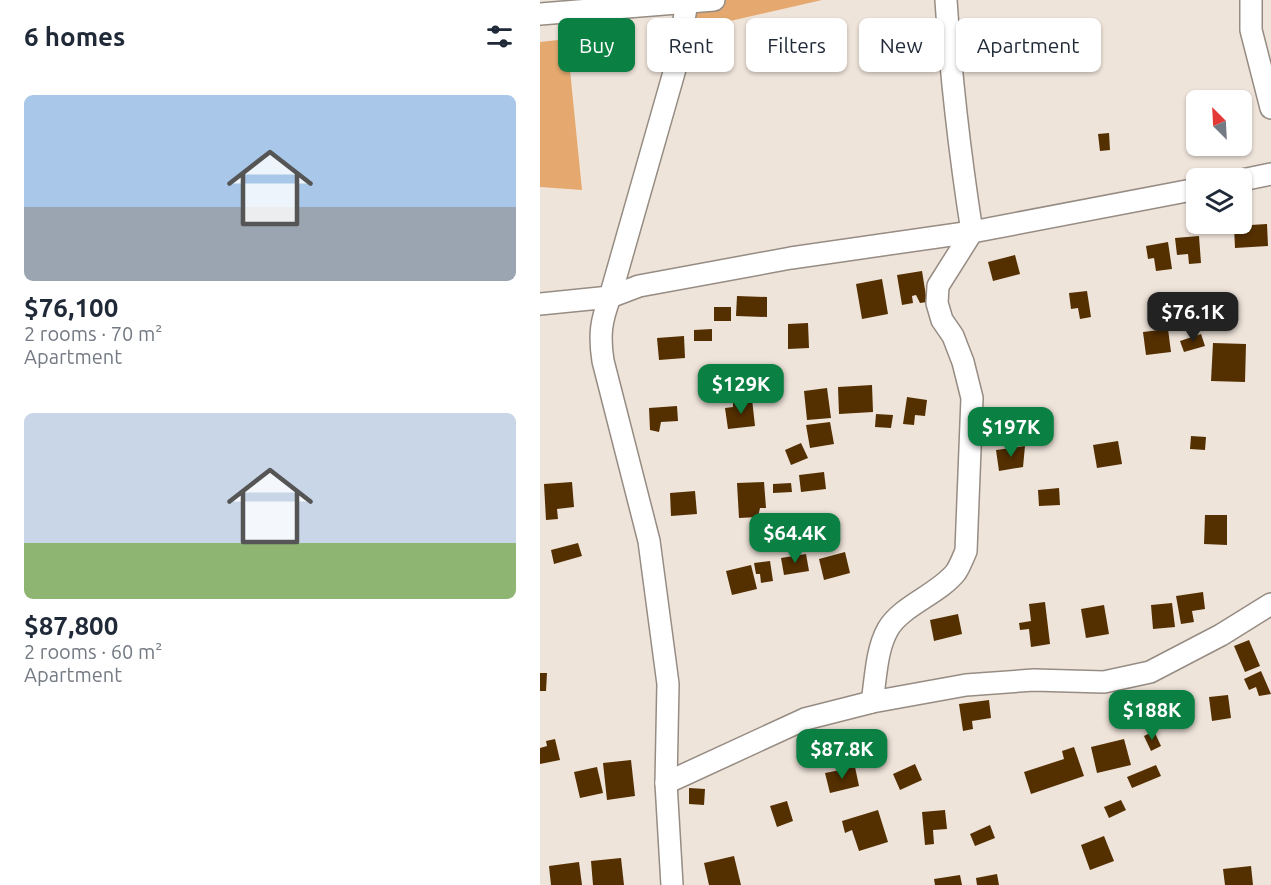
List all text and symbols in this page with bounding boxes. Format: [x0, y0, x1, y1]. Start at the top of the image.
chip: Buy [558, 18, 635, 72]
chip: Rent [647, 18, 734, 72]
chip: Filters [746, 18, 847, 72]
chip: New [859, 18, 944, 72]
chip: Apartment [956, 18, 1101, 72]
icon: filters [483, 20, 516, 53]
text: 6 homes [24, 22, 125, 51]
north arrow [1186, 90, 1252, 156]
map controls [1186, 90, 1252, 234]
icon: home [216, 134, 324, 242]
button: layers [1186, 168, 1252, 234]
pin: $76.1K [1144, 292, 1242, 343]
text: $76,100 [24, 293, 118, 322]
text: $76.1K [1161, 300, 1225, 323]
text: 2 rooms · 70 m² [24, 322, 162, 345]
text: Apartment [24, 345, 122, 368]
pin: $129K [699, 364, 783, 415]
text: $129K [712, 372, 770, 395]
pin: $197K [969, 407, 1053, 458]
text: $197K [982, 415, 1040, 438]
icon: home [216, 452, 324, 560]
pin: $64.4K [746, 513, 844, 564]
text: $64.4K [763, 521, 827, 544]
text: $87,800 [24, 611, 118, 640]
text: 2 rooms · 60 m² [24, 640, 162, 663]
text: Apartment [24, 663, 122, 686]
pin: $188K [1110, 690, 1194, 741]
text: $188K [1123, 698, 1181, 721]
pin: $87.8K [793, 729, 891, 780]
text: $87.8K [810, 737, 874, 760]

